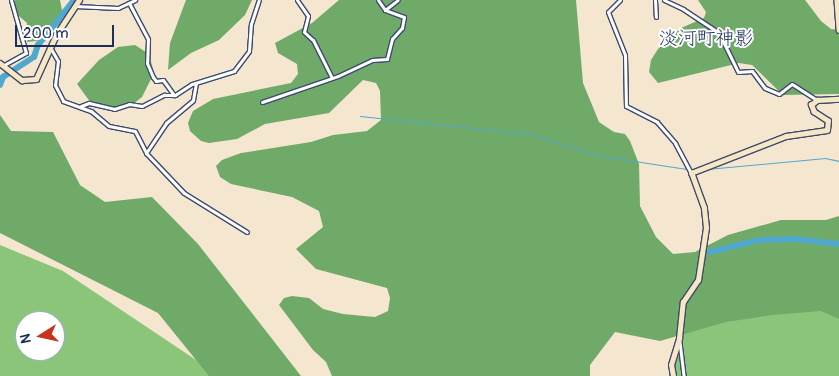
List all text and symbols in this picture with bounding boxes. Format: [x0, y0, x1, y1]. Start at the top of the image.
scale bar [18, 15, 116, 47]
text: 200 m [23, 24, 68, 43]
district label: 淡河町神影 [659, 28, 753, 50]
north arrow [15, 311, 65, 361]
text: N [17, 332, 35, 345]

